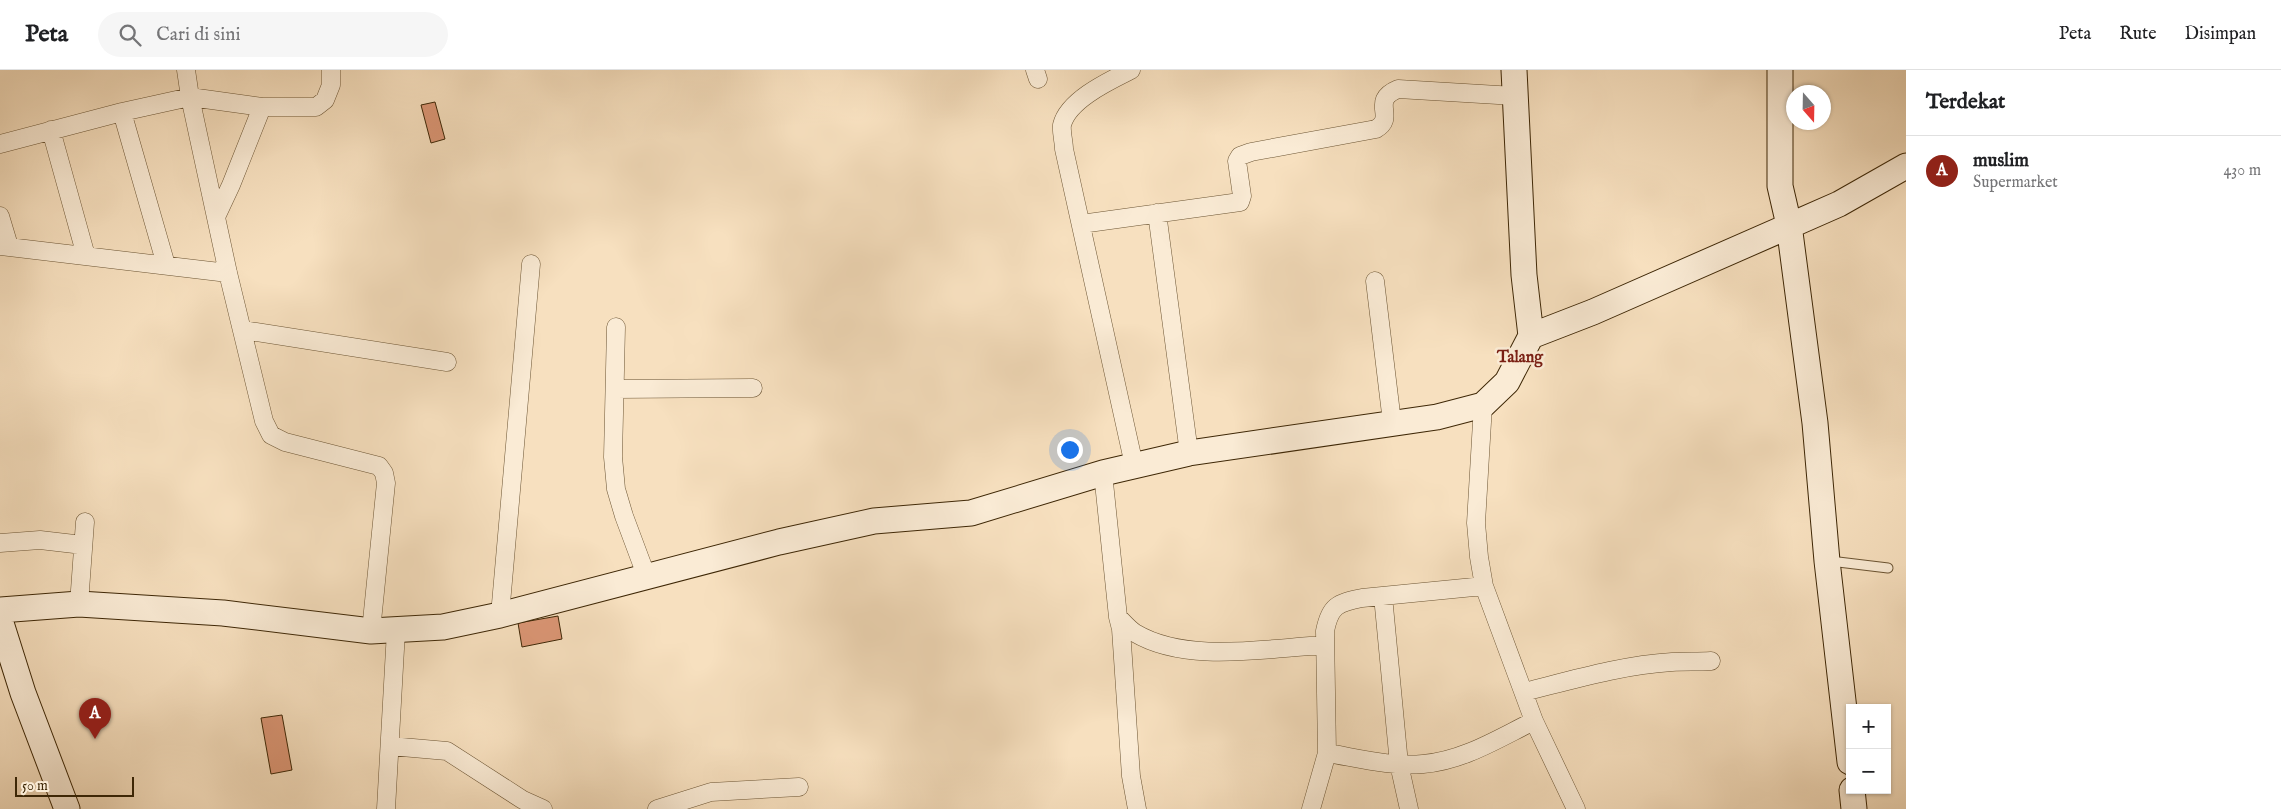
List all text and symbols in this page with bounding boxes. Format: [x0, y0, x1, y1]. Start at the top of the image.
search box [98, 12, 448, 57]
text: Peta [25, 19, 68, 50]
icon: search [116, 21, 144, 49]
text: Cari di sini [156, 23, 241, 47]
text: Peta [2059, 23, 2091, 46]
text: Rute [2119, 23, 2157, 46]
text: Disimpan [2185, 23, 2256, 46]
north arrow [1786, 85, 1831, 130]
text: Terdekat [1926, 89, 2005, 116]
text: muslim [1973, 149, 2029, 173]
text: A [1937, 161, 1947, 181]
text: 430 m [2223, 161, 2261, 181]
text: Supermarket [1973, 173, 2058, 193]
district label: Talang [1496, 348, 1544, 368]
your location [1057, 437, 1083, 463]
pin: A [79, 698, 111, 739]
map controls [1846, 704, 1891, 794]
button: + [1846, 704, 1891, 749]
button: − [1846, 749, 1891, 794]
scale bar [15, 774, 134, 797]
text: 50 m [22, 777, 48, 795]

